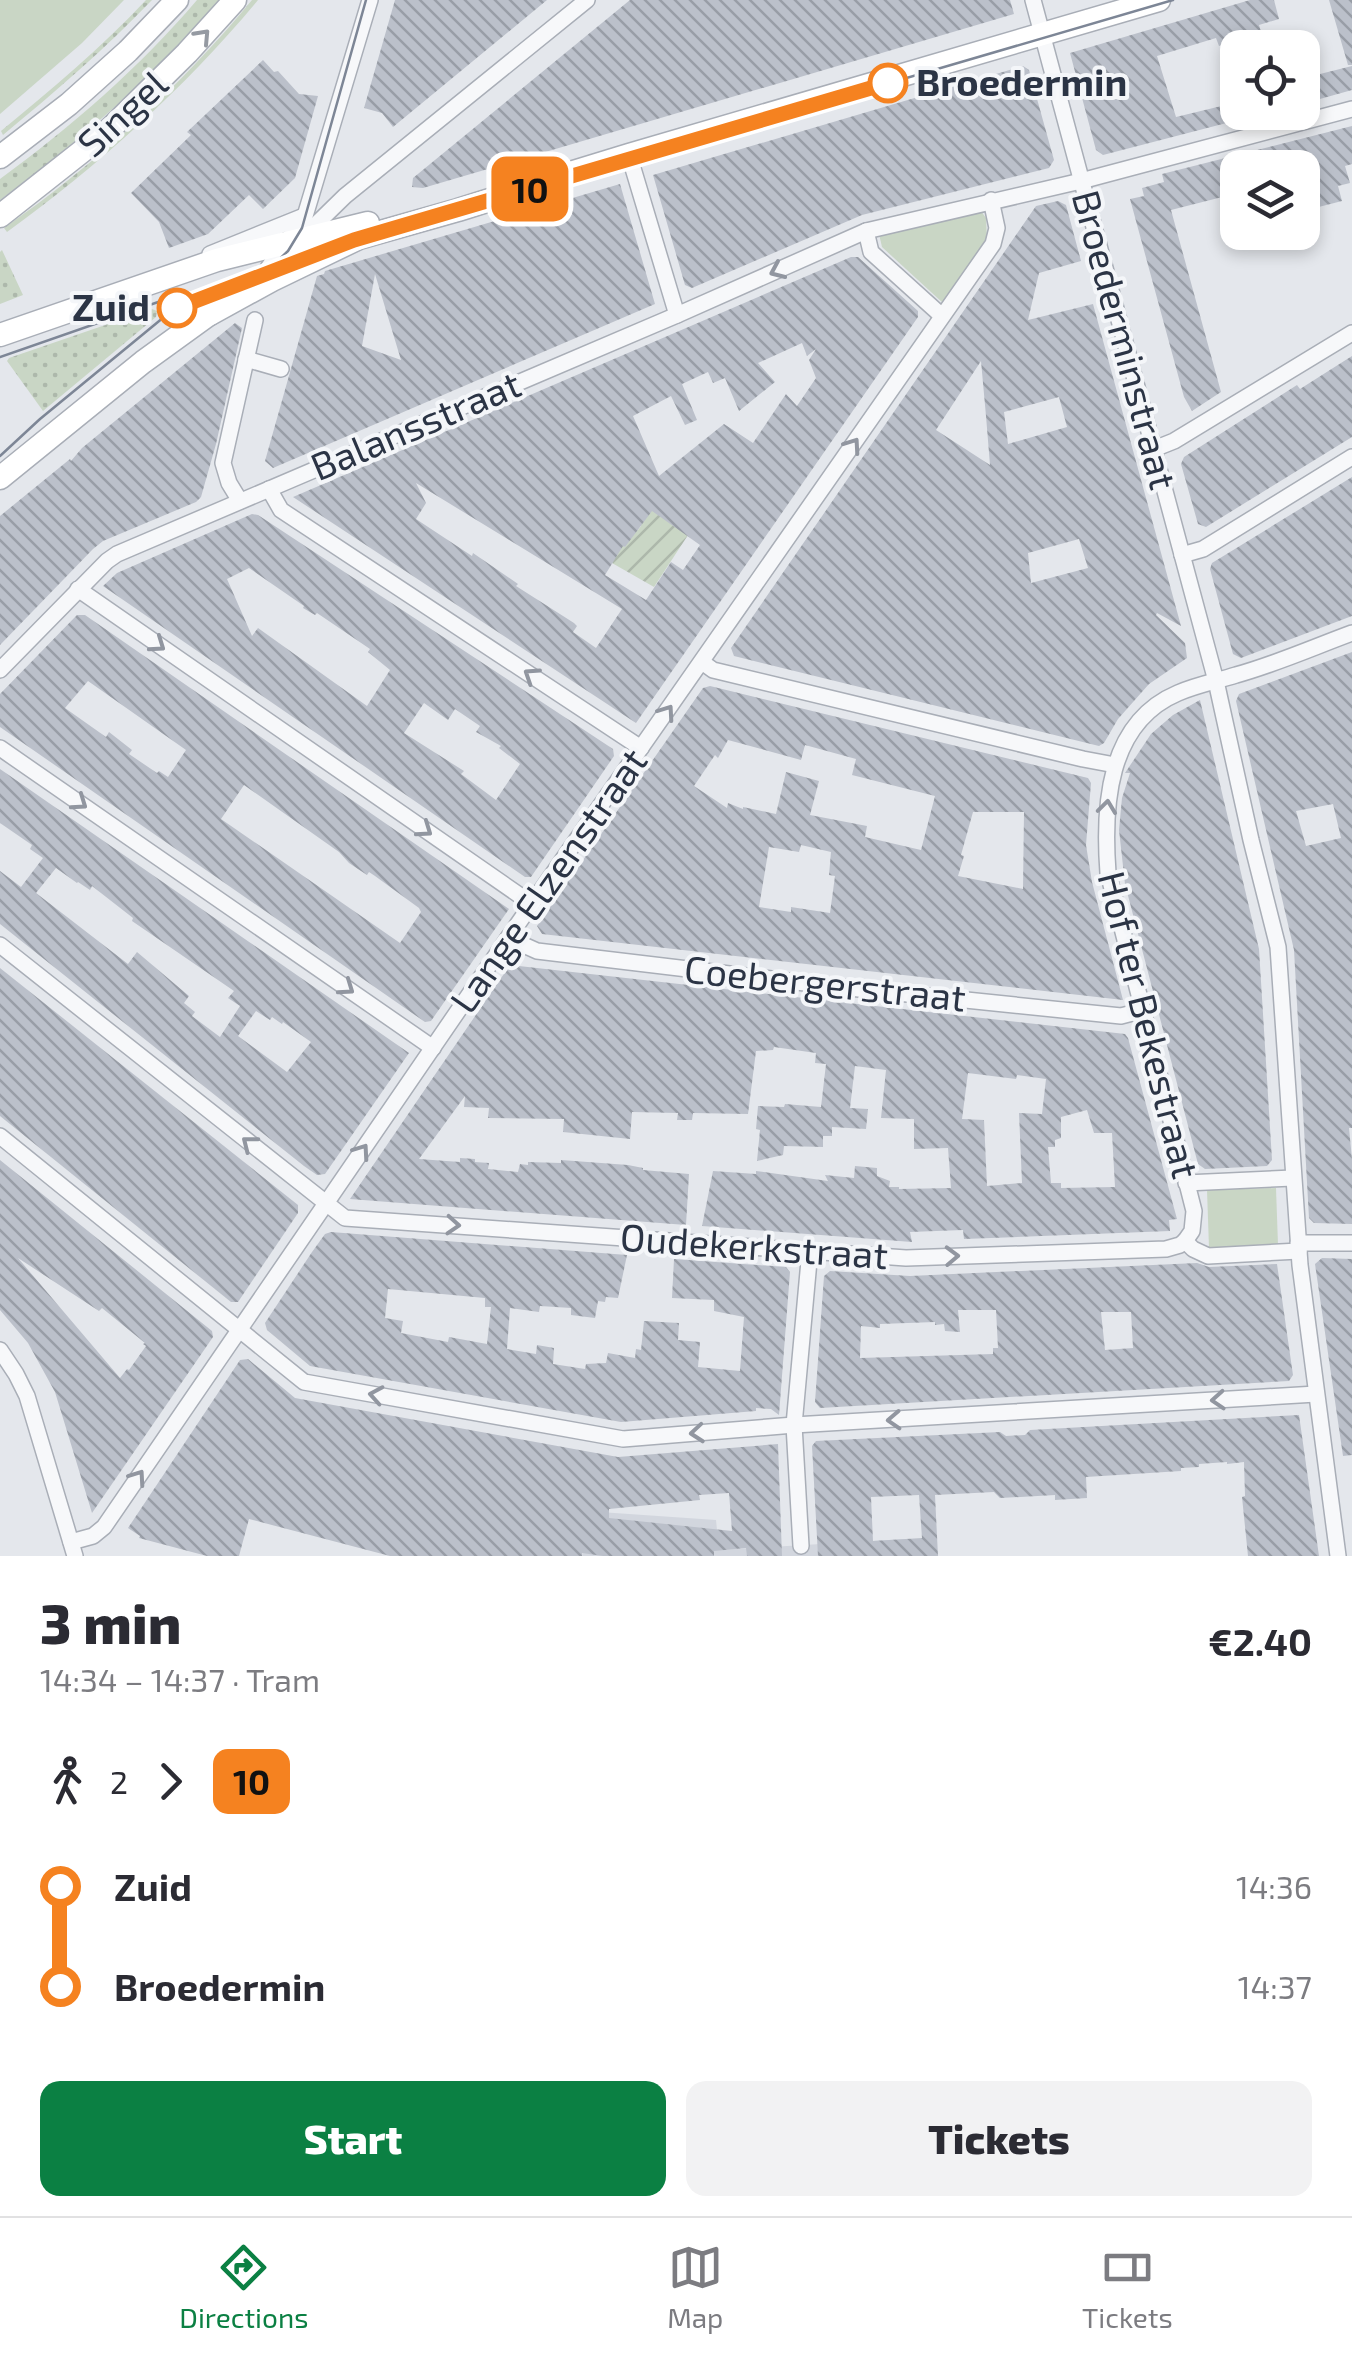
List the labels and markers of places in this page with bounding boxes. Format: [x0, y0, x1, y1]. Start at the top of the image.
place label: Broedermin [916, 58, 1127, 104]
marker: Broedermin [869, 64, 907, 102]
place label: Zuid [72, 283, 150, 329]
marker: Zuid [158, 289, 196, 327]

